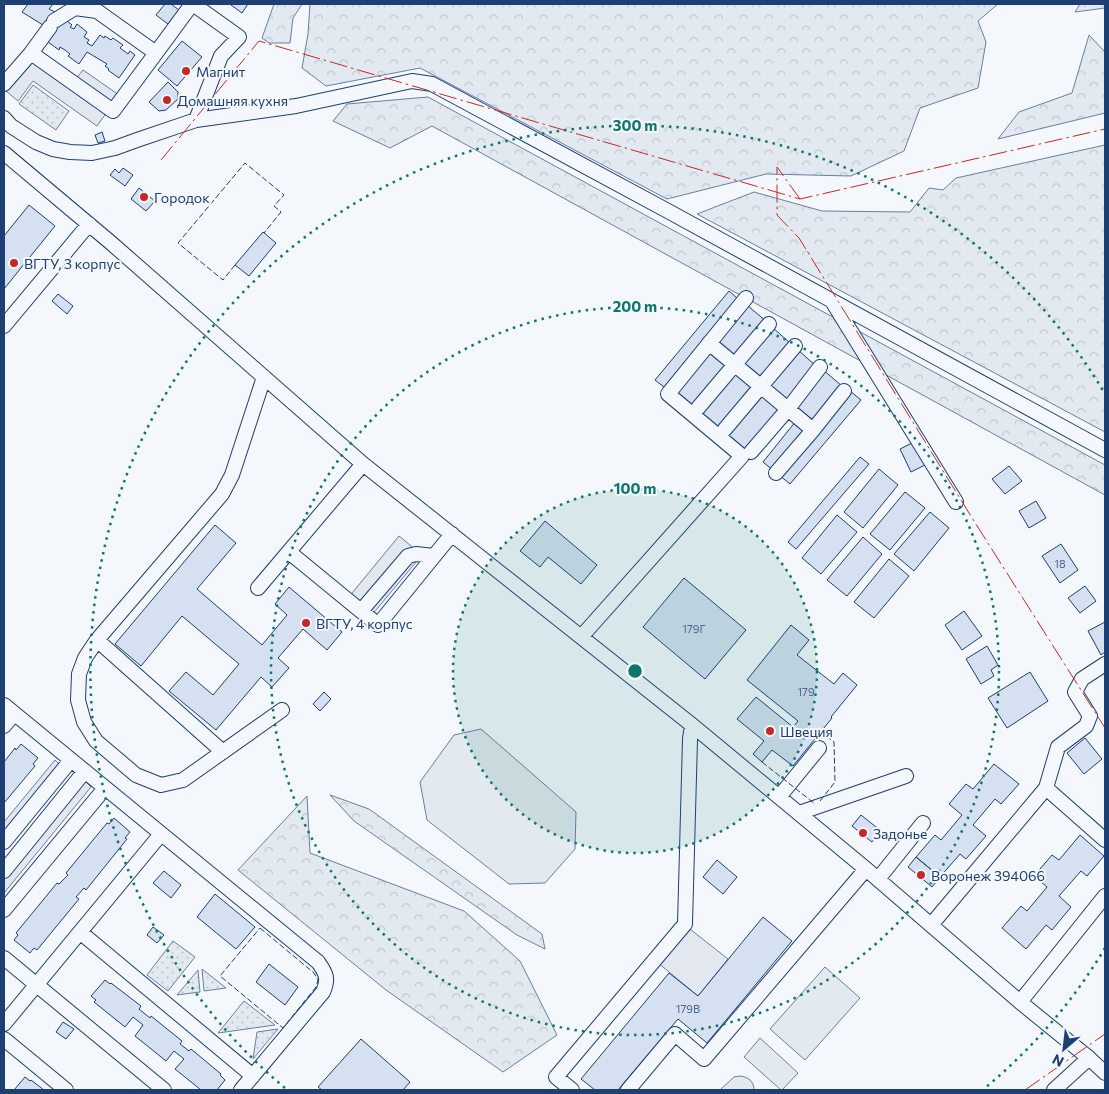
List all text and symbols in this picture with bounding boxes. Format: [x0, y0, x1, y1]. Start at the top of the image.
place label: Магнит [196, 63, 246, 80]
marker: Магнит [180, 65, 192, 77]
place label: Домашняя кухня [177, 92, 288, 109]
marker: Домашняя кухня [161, 94, 173, 106]
text: 300 m [613, 116, 657, 134]
place label: Городок [154, 189, 210, 206]
marker: Городок [138, 191, 150, 203]
place label: ВГТУ, 3 корпус [24, 255, 120, 272]
marker: ВГТУ, 3 корпус [8, 257, 20, 269]
text: 200 m [613, 297, 657, 315]
text: 100 m [614, 479, 656, 497]
house number: 18 [1054, 557, 1066, 570]
place label: ВГТУ, 4 корпус [316, 615, 413, 632]
marker: ВГТУ, 4 корпус [300, 617, 312, 629]
house number: 179Г [682, 622, 706, 635]
centre of rings [626, 662, 644, 680]
house number: 179 [797, 685, 815, 698]
place label: Швеция [780, 723, 833, 740]
marker: Швеция [764, 725, 776, 737]
place label: Задонье [873, 825, 927, 842]
marker: Задонье [857, 827, 869, 839]
place label: Воронеж 394066 [931, 867, 1045, 884]
marker: Воронеж 394066 [915, 869, 927, 881]
house number: 179В [676, 1002, 700, 1015]
north arrow [1039, 1024, 1089, 1074]
text: N [1049, 1051, 1066, 1071]

